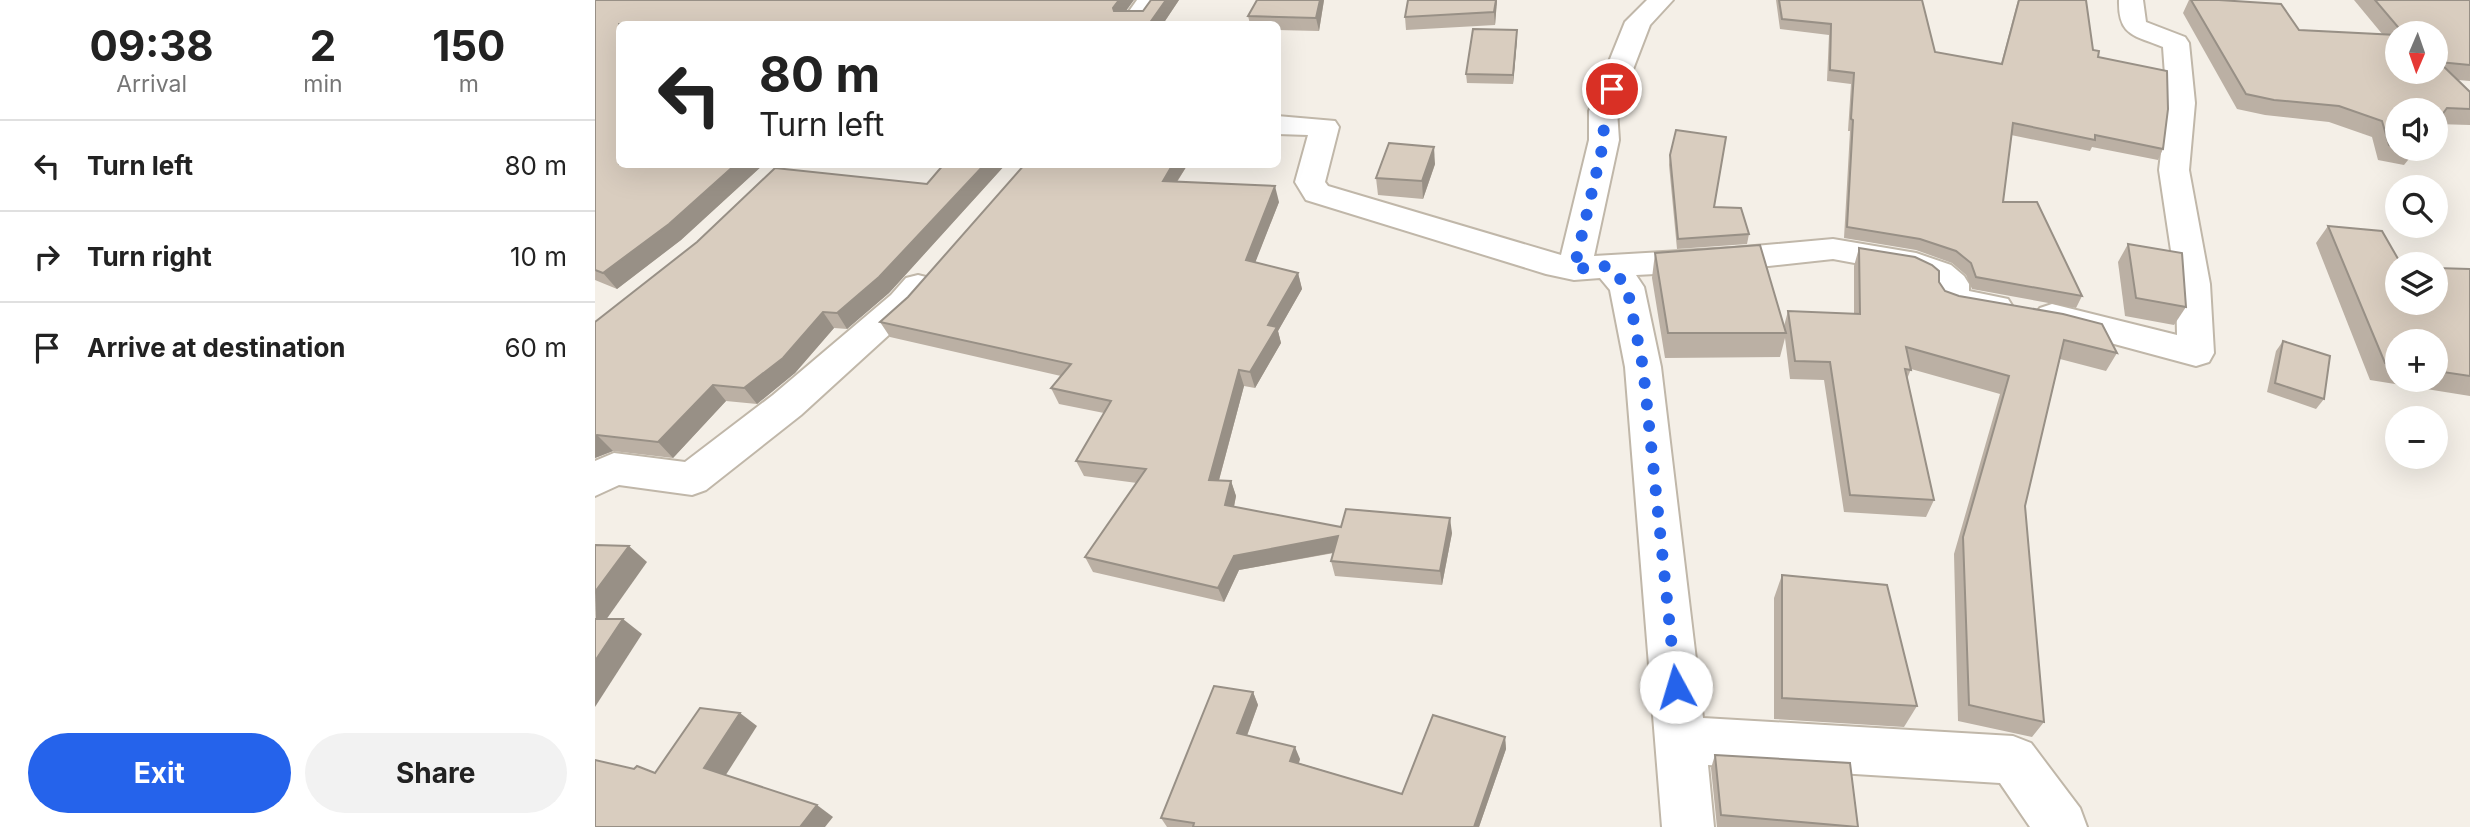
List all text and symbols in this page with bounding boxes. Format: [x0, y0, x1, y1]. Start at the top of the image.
text: 09:38 [90, 20, 214, 71]
text: 2 [310, 20, 336, 71]
text: 150 [432, 20, 505, 71]
north arrow [2385, 21, 2448, 84]
map controls [2385, 21, 2448, 469]
text: 80 m [759, 45, 880, 104]
icon: left [644, 49, 735, 140]
pin [1582, 59, 1642, 119]
text: Arrival [116, 70, 187, 98]
text: min [303, 70, 343, 98]
text: m [459, 70, 479, 98]
icon: arrive [1593, 70, 1631, 108]
button: sound [2385, 98, 2448, 161]
text: Turn left [759, 105, 884, 144]
icon: left [28, 147, 66, 185]
text: Turn left [87, 150, 193, 181]
text: 80 m [504, 150, 567, 181]
button: search [2385, 175, 2448, 238]
icon: right [28, 238, 66, 276]
text: Turn right [87, 241, 212, 272]
text: 10 m [510, 241, 567, 272]
button: layers [2385, 252, 2448, 315]
icon: arrive [28, 329, 66, 367]
button: + [2385, 329, 2448, 392]
text: Arrive at destination [87, 332, 346, 363]
text: 60 m [504, 332, 567, 363]
button: − [2385, 406, 2448, 469]
position arrow [1639, 650, 1713, 724]
button: Exit [28, 733, 291, 813]
button: Share [305, 733, 567, 813]

